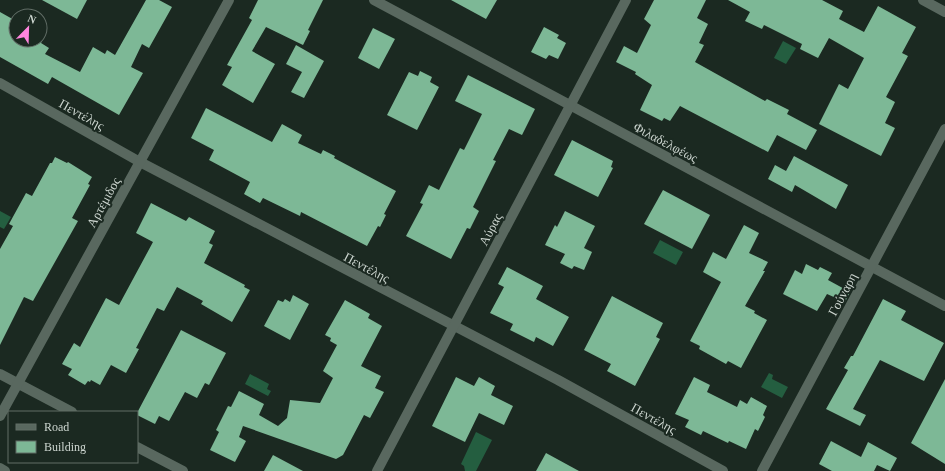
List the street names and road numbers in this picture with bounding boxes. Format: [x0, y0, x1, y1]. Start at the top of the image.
street label: Πεντέλης [56, 96, 108, 133]
street label: Φιλαδελφέως [631, 119, 701, 166]
street label: Αρτέμιδος [84, 174, 124, 230]
street label: Αύρας [476, 210, 506, 248]
street label: Πεντέλης [341, 249, 393, 286]
street label: Γούναρη [825, 270, 860, 318]
street label: Πεντέλης [628, 400, 680, 437]

